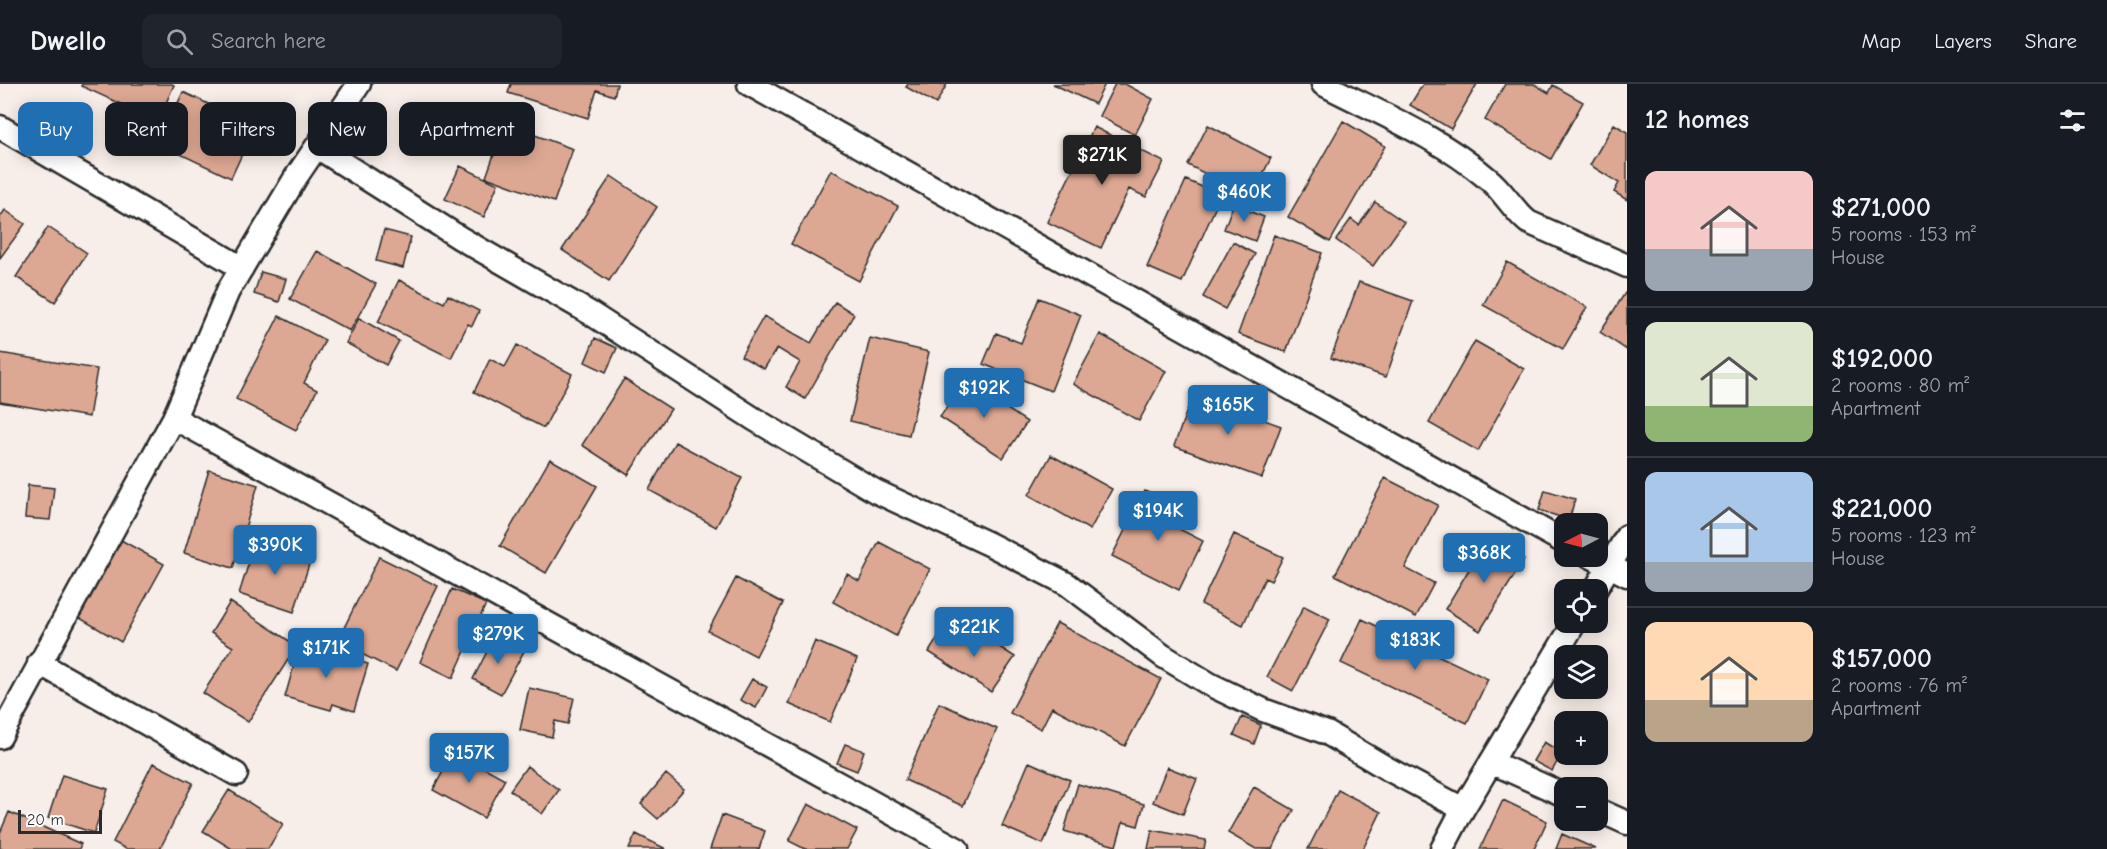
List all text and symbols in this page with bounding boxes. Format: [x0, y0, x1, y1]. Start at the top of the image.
search box [142, 14, 562, 68]
text: Dwello [30, 25, 106, 57]
icon: search [163, 25, 196, 58]
text: Search here [211, 28, 326, 54]
text: Map [1862, 29, 1901, 53]
text: Layers [1934, 29, 1992, 53]
text: Share [2025, 29, 2077, 53]
chip: Buy [18, 102, 93, 156]
chip: Rent [105, 102, 188, 156]
chip: Filters [200, 102, 296, 156]
chip: New [308, 102, 387, 156]
chip: Apartment [399, 102, 535, 156]
icon: filters [2056, 104, 2089, 137]
text: 12 homes [1645, 105, 1749, 135]
pin: $271K [1060, 135, 1144, 186]
text: $271K [1077, 143, 1127, 166]
pin: $460K [1202, 172, 1286, 223]
text: $460K [1217, 180, 1271, 203]
text: $271,000 [1831, 193, 1931, 223]
icon: home [1693, 195, 1765, 267]
text: 5 rooms · 153 m² [1831, 223, 1976, 246]
text: House [1831, 246, 1885, 269]
text: $192,000 [1831, 344, 1933, 374]
icon: home [1693, 346, 1765, 418]
pin: $192K [942, 368, 1026, 419]
text: 2 rooms · 80 m² [1831, 374, 1969, 397]
text: $192K [958, 376, 1010, 399]
pin: $165K [1186, 385, 1270, 436]
text: $165K [1202, 393, 1254, 416]
text: Apartment [1831, 397, 1921, 420]
pin: $194K [1116, 491, 1200, 542]
text: $221,000 [1831, 494, 1932, 524]
icon: home [1693, 496, 1765, 568]
text: $194K [1133, 499, 1184, 522]
north arrow [1554, 513, 1608, 567]
map controls [1554, 513, 1608, 831]
text: 5 rooms · 123 m² [1831, 524, 1976, 547]
pin: $390K [233, 525, 317, 576]
text: $390K [247, 533, 303, 556]
pin: $368K [1442, 533, 1526, 584]
text: $368K [1457, 541, 1511, 564]
text: House [1831, 547, 1885, 570]
button: locate [1554, 579, 1608, 633]
pin: $221K [932, 607, 1016, 658]
pin: $279K [456, 614, 540, 665]
text: $221K [948, 615, 1000, 638]
pin: $183K [1373, 620, 1457, 671]
text: $279K [472, 622, 524, 645]
pin: $171K [284, 628, 368, 679]
text: $183K [1389, 628, 1441, 651]
text: $171K [302, 636, 350, 659]
text: $157,000 [1831, 644, 1932, 674]
button: layers [1554, 645, 1608, 699]
icon: home [1693, 646, 1765, 718]
text: 2 rooms · 76 m² [1831, 674, 1967, 697]
text: Apartment [1831, 697, 1921, 720]
button: + [1554, 711, 1608, 765]
pin: $157K [427, 733, 511, 784]
text: $157K [444, 741, 494, 764]
button: − [1554, 777, 1608, 831]
scale bar [18, 807, 102, 834]
text: 20 m [27, 811, 64, 829]

